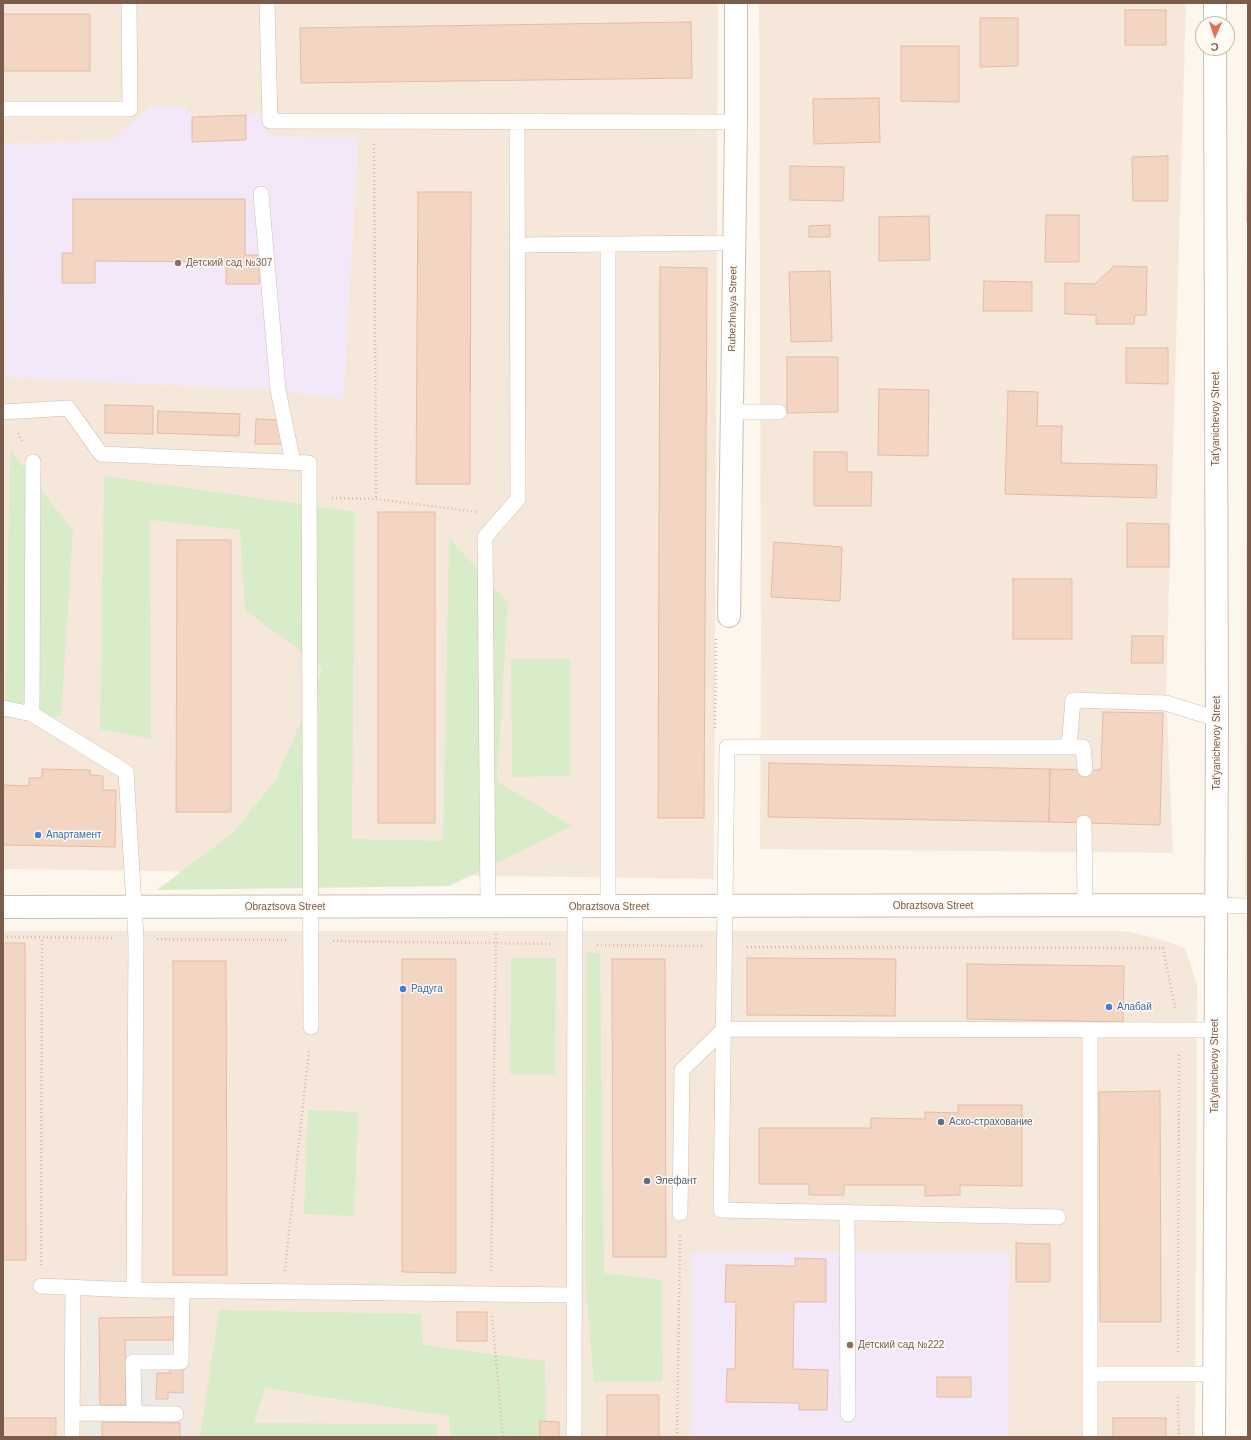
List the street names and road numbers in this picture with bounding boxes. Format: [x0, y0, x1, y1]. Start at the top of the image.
street label: Rubezhnaya Street [726, 266, 740, 352]
street label: Tat'yanichevoy Street [1210, 372, 1222, 466]
street label: Tat'yanichevoy Street [1211, 696, 1223, 790]
street label: Obraztsova Street [893, 900, 973, 912]
street label: Obraztsova Street [245, 901, 325, 913]
street label: Obraztsova Street [569, 901, 649, 913]
street label: Tat'yanichevoy Street [1209, 1019, 1221, 1113]

